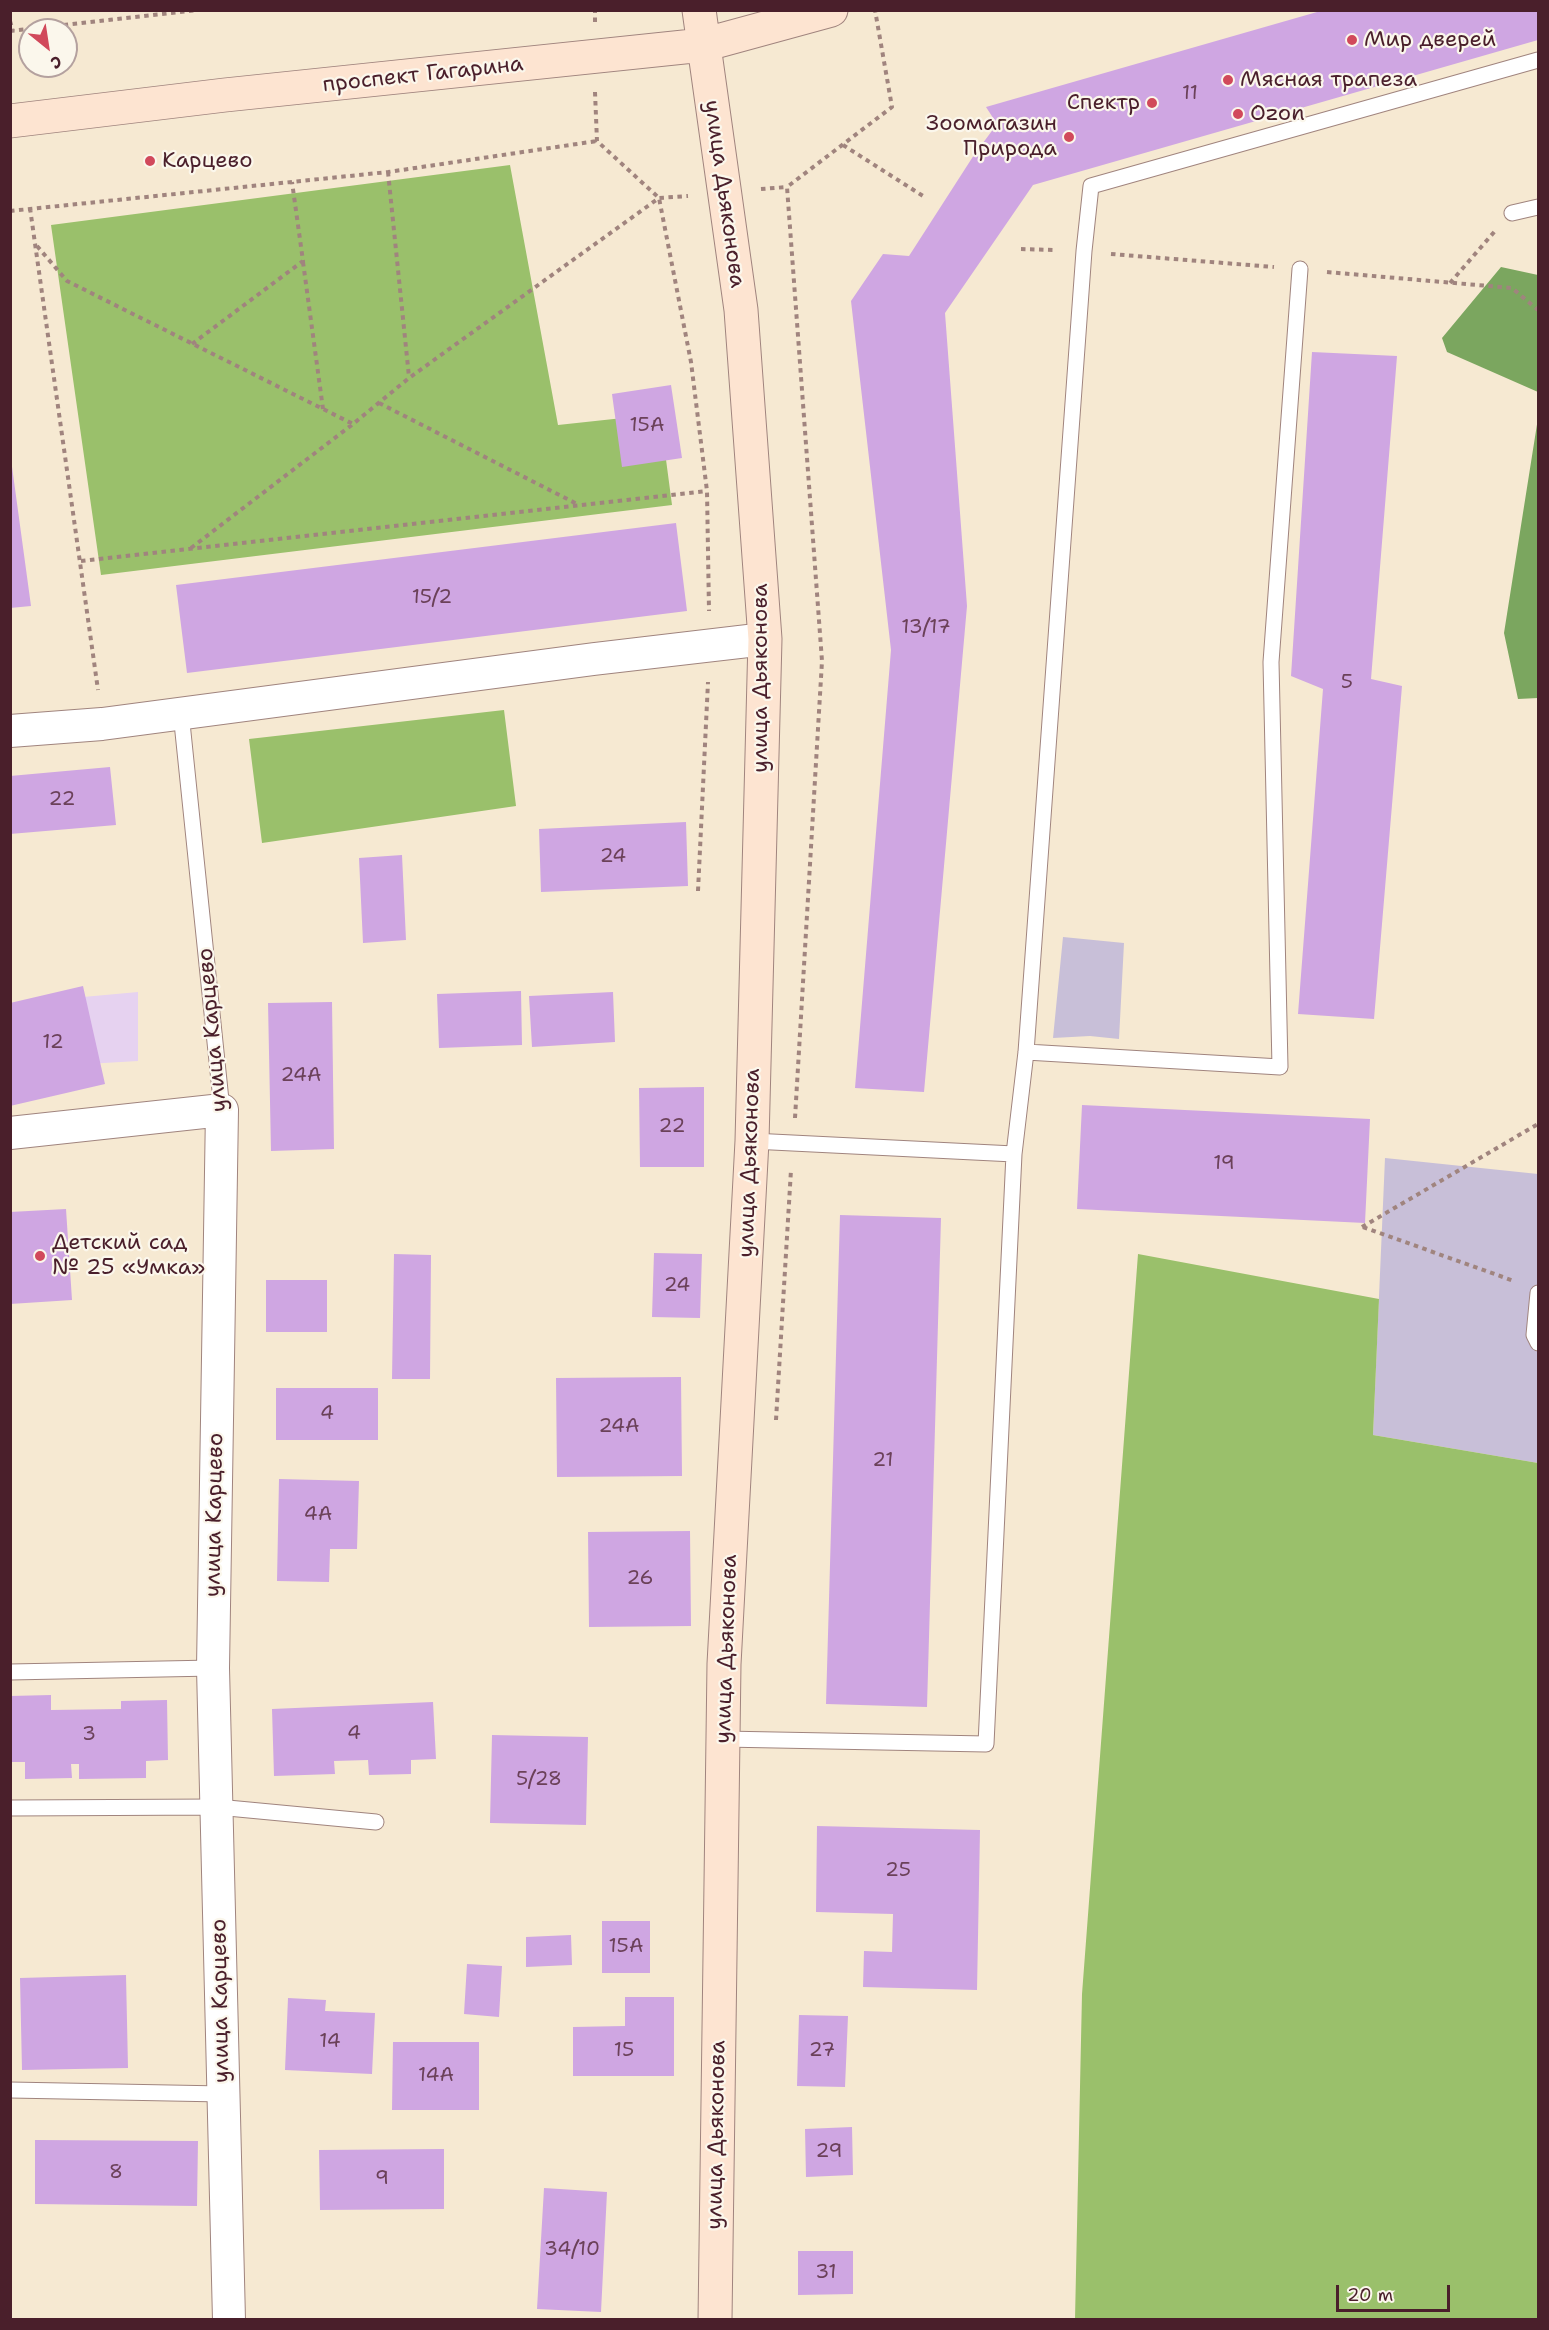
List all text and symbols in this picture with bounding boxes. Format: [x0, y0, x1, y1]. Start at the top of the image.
north arrow [18, 18, 78, 78]
place label: Мир дверей [1364, 27, 1496, 53]
marker: Мир дверей [1345, 33, 1359, 47]
text: С [47, 51, 66, 74]
street label: проспект Гагарина [321, 51, 525, 99]
place label: Мясная трапеза [1240, 67, 1417, 93]
marker: Мясная трапеза [1221, 73, 1235, 87]
house number: 11 [1182, 82, 1198, 106]
place label: Спектр [1067, 90, 1140, 116]
marker: Спектр [1145, 96, 1159, 110]
street label: улица Дьяконова [698, 98, 750, 290]
place label: Ozon [1250, 101, 1305, 127]
marker: Ozon [1231, 107, 1245, 121]
place label: Зоомагазин Природа [926, 111, 1057, 162]
marker: Зоомагазин Природа [1062, 130, 1076, 144]
place label: Карцево [162, 148, 253, 174]
marker: Карцево [143, 154, 157, 168]
house number: 15А [630, 414, 664, 438]
street label: улица Дьяконова [748, 583, 774, 773]
house number: 15/2 [412, 586, 452, 610]
house number: 13/17 [901, 616, 951, 640]
house number: 5 [1341, 671, 1353, 695]
house number: 22 [49, 788, 75, 812]
house number: 24 [600, 845, 626, 869]
street label: улица Карцево [193, 947, 233, 1113]
house number: 12 [42, 1031, 64, 1055]
house number: 24А [280, 1064, 322, 1088]
street label: улица Дьяконова [734, 1068, 766, 1258]
house number: 22 [659, 1115, 685, 1139]
house number: 19 [1213, 1152, 1235, 1176]
place label: Детский сад № 25 «Умка» [52, 1230, 205, 1282]
marker: Детский сад № 25 «Умка» [33, 1249, 47, 1263]
house number: 24 [664, 1274, 690, 1298]
house number: 4 [320, 1402, 334, 1426]
house number: 24А [598, 1415, 640, 1439]
street label: улица Карцево [200, 1433, 230, 1597]
house number: 21 [872, 1449, 894, 1473]
house number: 4А [304, 1503, 332, 1527]
street label: улица Дьяконова [711, 1554, 743, 1744]
house number: 26 [626, 1567, 654, 1591]
house number: 4 [347, 1722, 361, 1746]
house number: 3 [82, 1723, 96, 1747]
house number: 5/28 [516, 1768, 562, 1792]
house number: 25 [885, 1859, 911, 1883]
street label: улица Карцево [206, 1919, 236, 2083]
house number: 15А [609, 1935, 643, 1959]
house number: 14 [319, 2030, 341, 2054]
house number: 15 [614, 2039, 634, 2063]
house number: 27 [809, 2039, 835, 2063]
street label: улица Дьяконова [702, 2040, 732, 2230]
house number: 14А [418, 2064, 454, 2088]
house number: 29 [816, 2140, 842, 2164]
house number: 8 [109, 2161, 123, 2185]
house number: 9 [375, 2167, 389, 2191]
house number: 34/10 [544, 2238, 600, 2262]
house number: 31 [815, 2261, 837, 2285]
scale bar [1339, 2273, 1453, 2311]
text: 20 m [1347, 2283, 1393, 2307]

